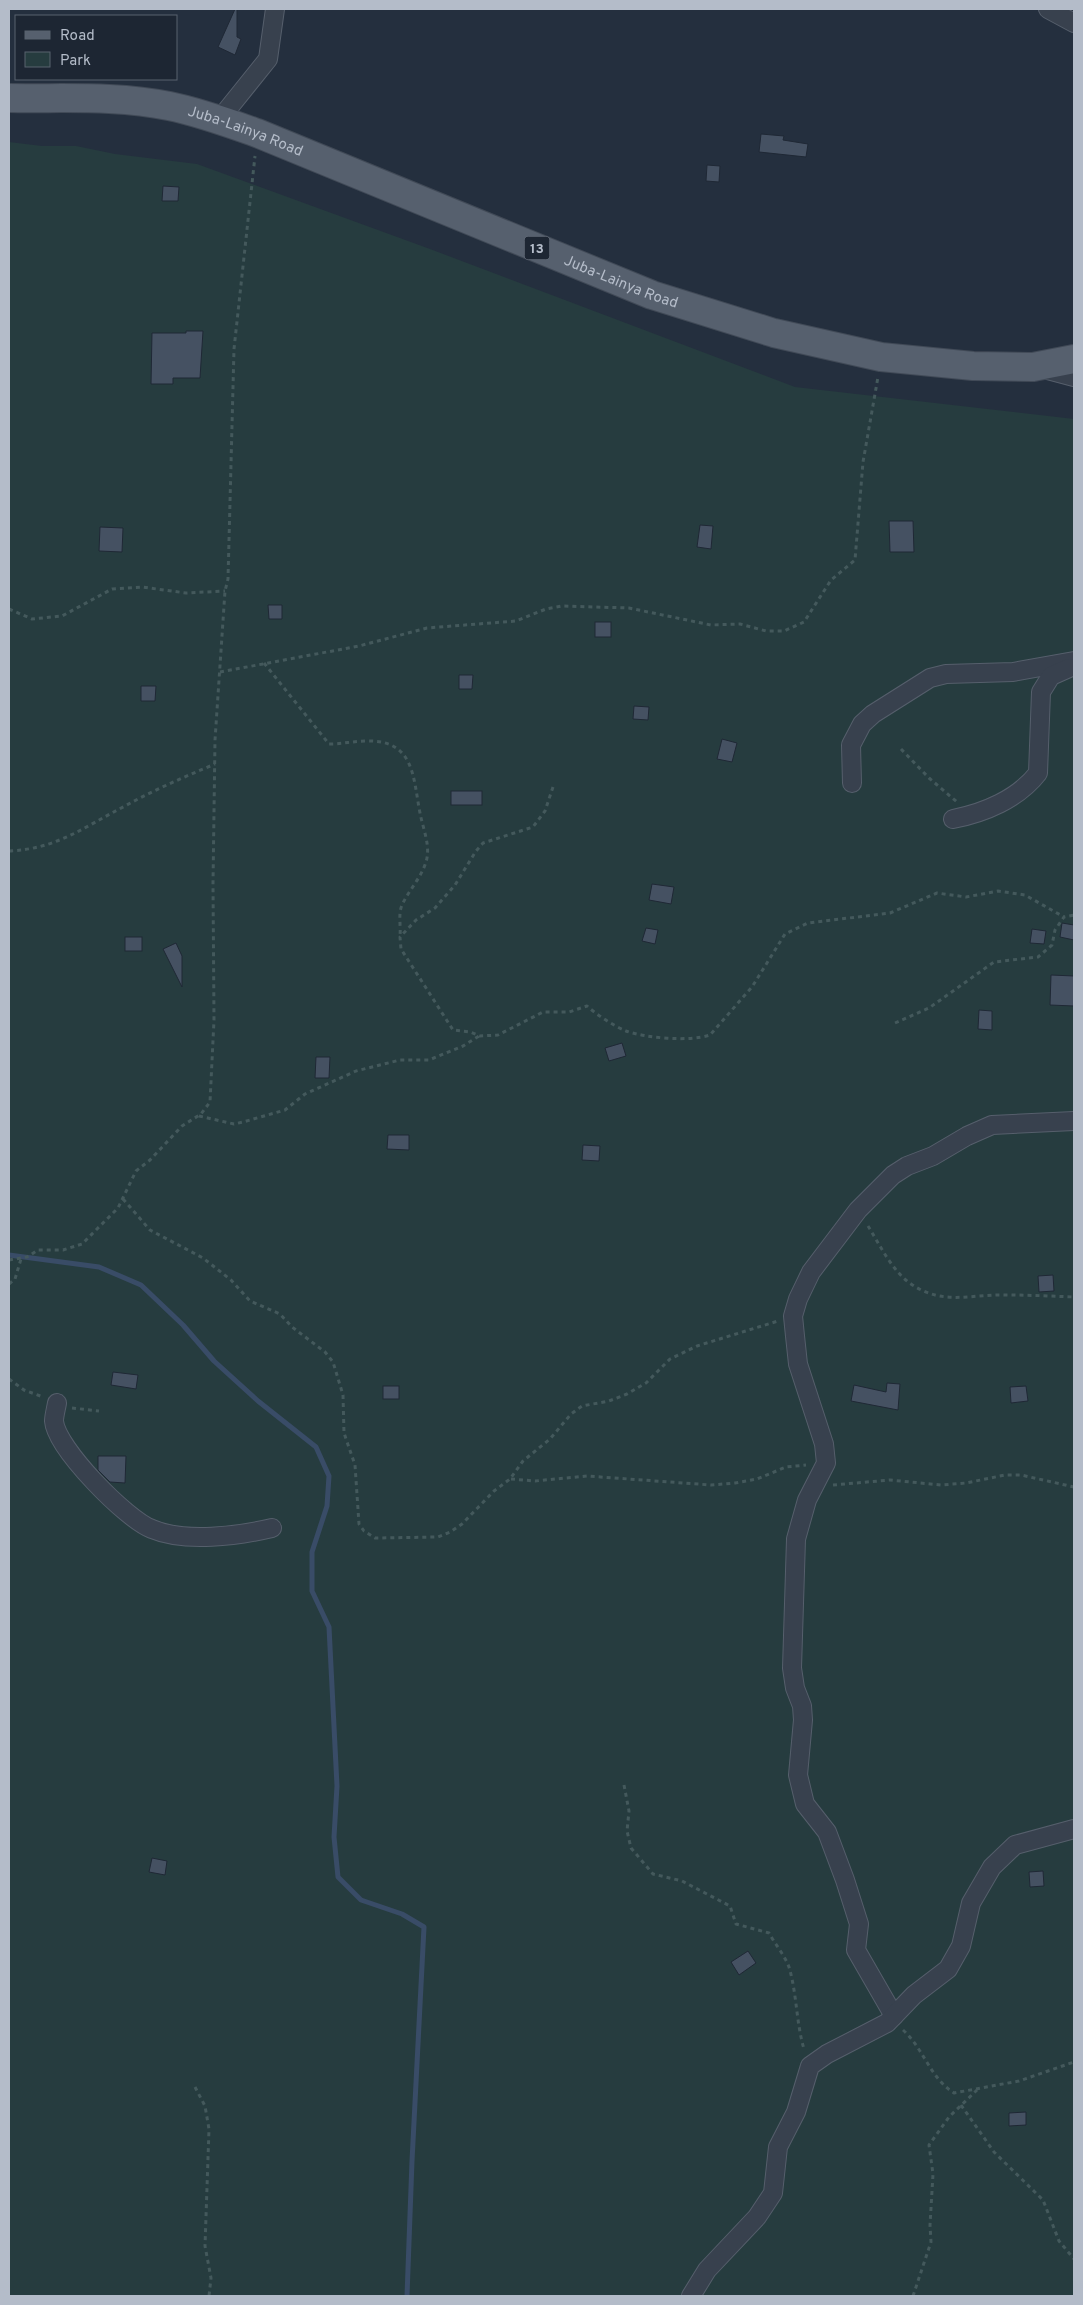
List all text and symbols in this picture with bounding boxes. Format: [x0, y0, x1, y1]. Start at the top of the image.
legend [15, 15, 178, 80]
text: Road [60, 27, 95, 46]
text: Park [60, 52, 91, 71]
street label: Juba-Lainya Road [185, 103, 305, 162]
road number: 13 [524, 237, 550, 260]
street label: Juba-Lainya Road [561, 252, 680, 314]

